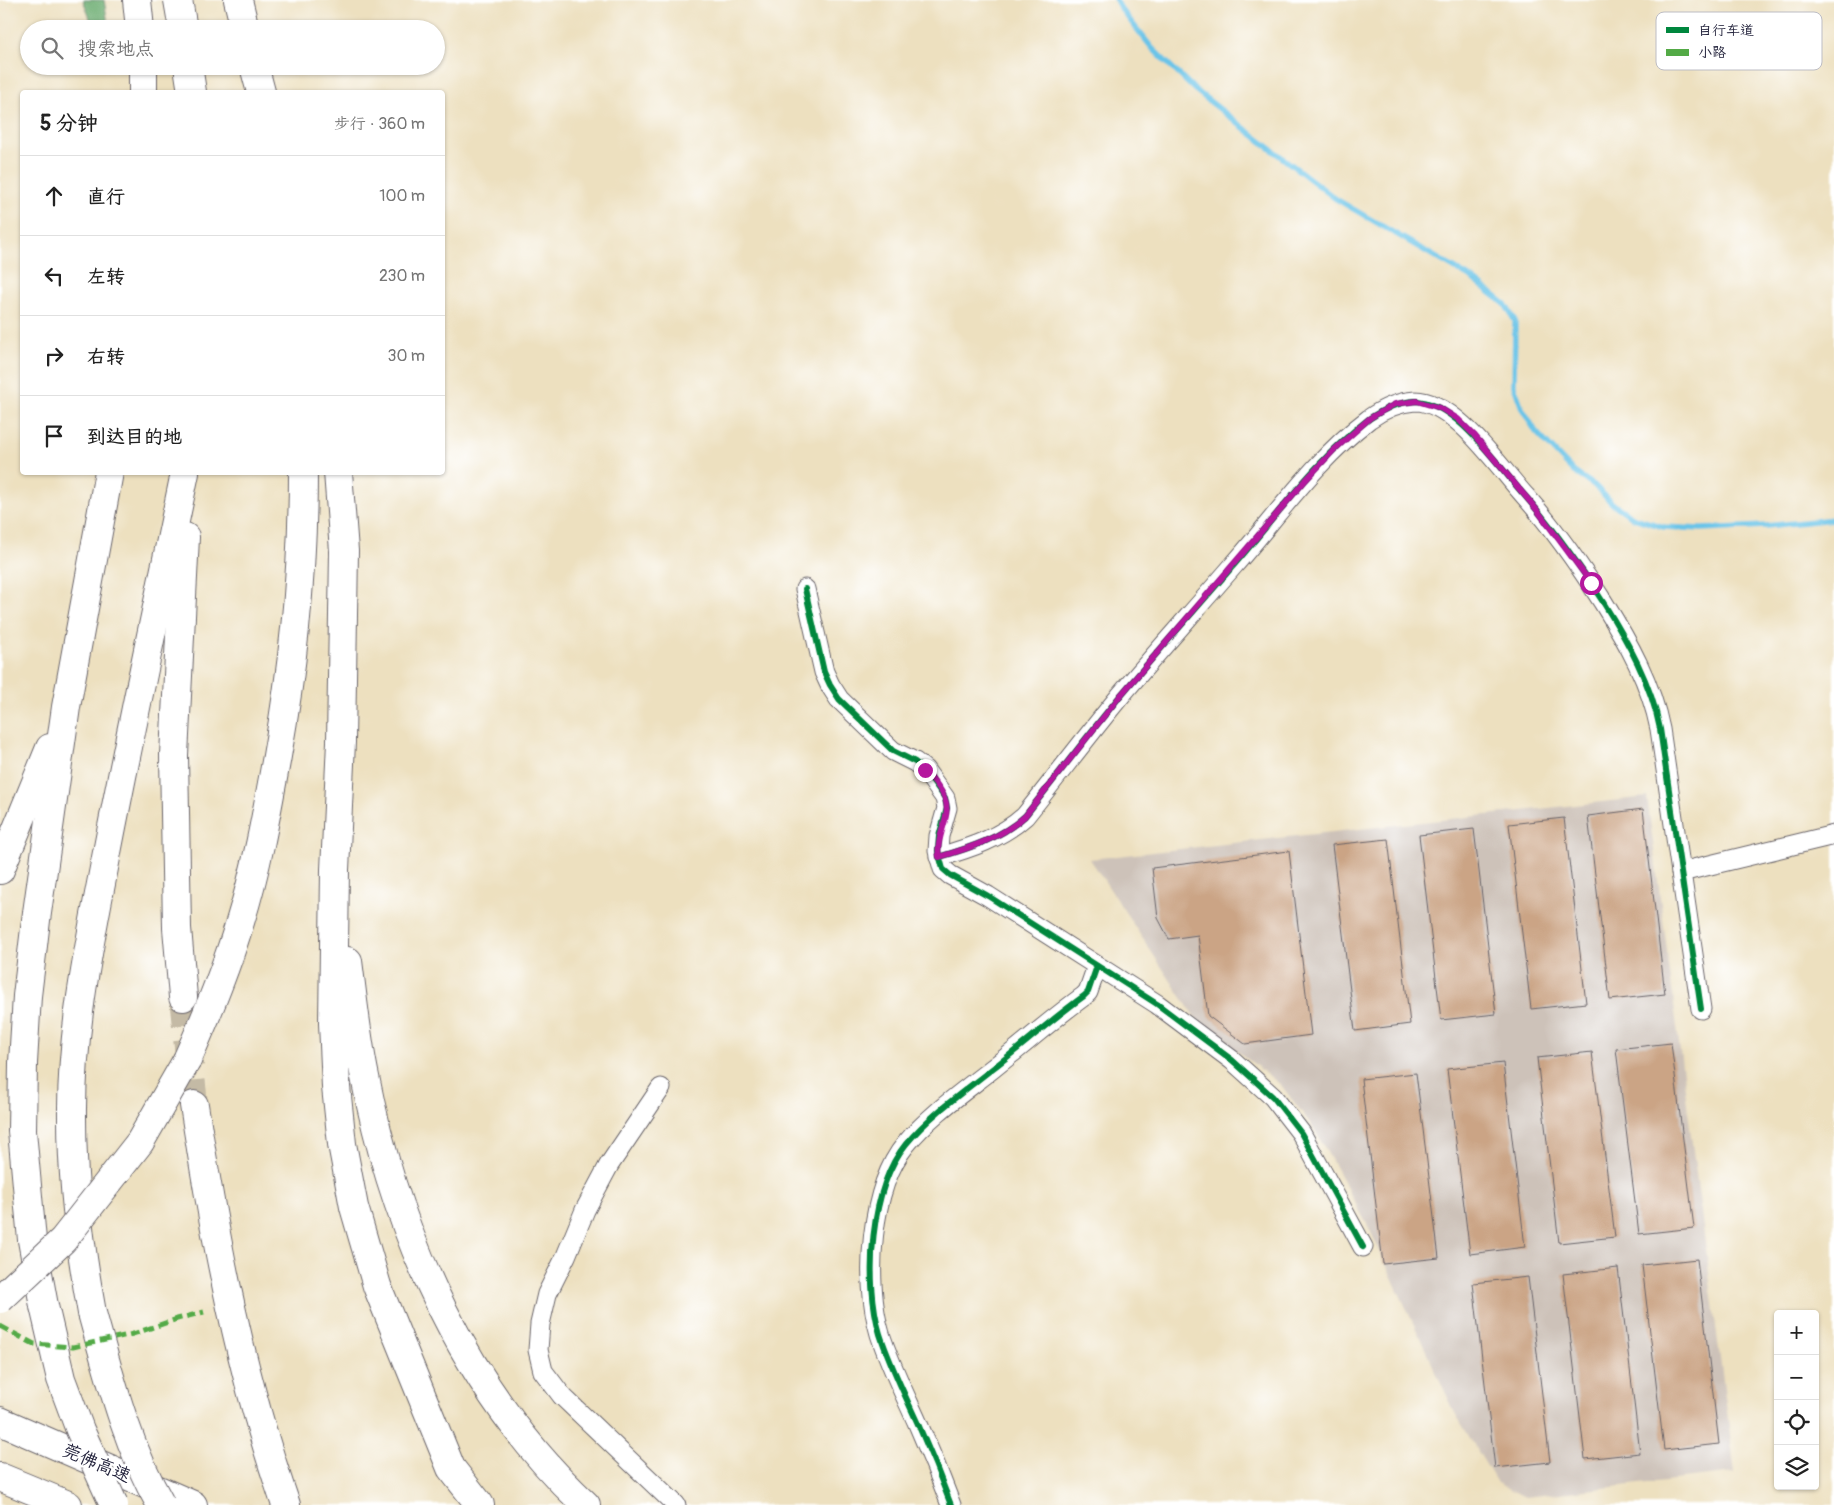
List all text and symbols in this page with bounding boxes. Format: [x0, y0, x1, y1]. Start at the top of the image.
legend [1656, 12, 1822, 70]
search box [20, 20, 445, 75]
text: 自行车道 [1698, 22, 1754, 39]
icon: search [38, 34, 66, 62]
text: 搜索地点 [78, 37, 154, 61]
text: 小路 [1698, 44, 1726, 61]
text: 5 分钟 [40, 110, 98, 137]
text: 步行 · 360 m [334, 114, 425, 134]
icon: ahead [40, 182, 68, 210]
text: 直行 [87, 185, 125, 209]
text: 100 m [379, 186, 425, 206]
icon: left [40, 262, 68, 290]
text: 左转 [87, 265, 125, 289]
text: 230 m [379, 266, 425, 286]
icon: right [40, 342, 68, 370]
text: 右转 [87, 345, 125, 369]
text: 30 m [387, 346, 425, 366]
icon: arrive [40, 422, 68, 450]
text: 到达目的地 [87, 425, 182, 449]
route start [1580, 572, 1603, 595]
route end [914, 759, 937, 782]
map controls [1774, 1310, 1819, 1490]
button: + [1774, 1310, 1819, 1355]
button: − [1774, 1355, 1819, 1400]
button: locate [1774, 1400, 1819, 1445]
street label: 莞佛高速 [59, 1439, 134, 1488]
button: layers [1774, 1445, 1819, 1490]

